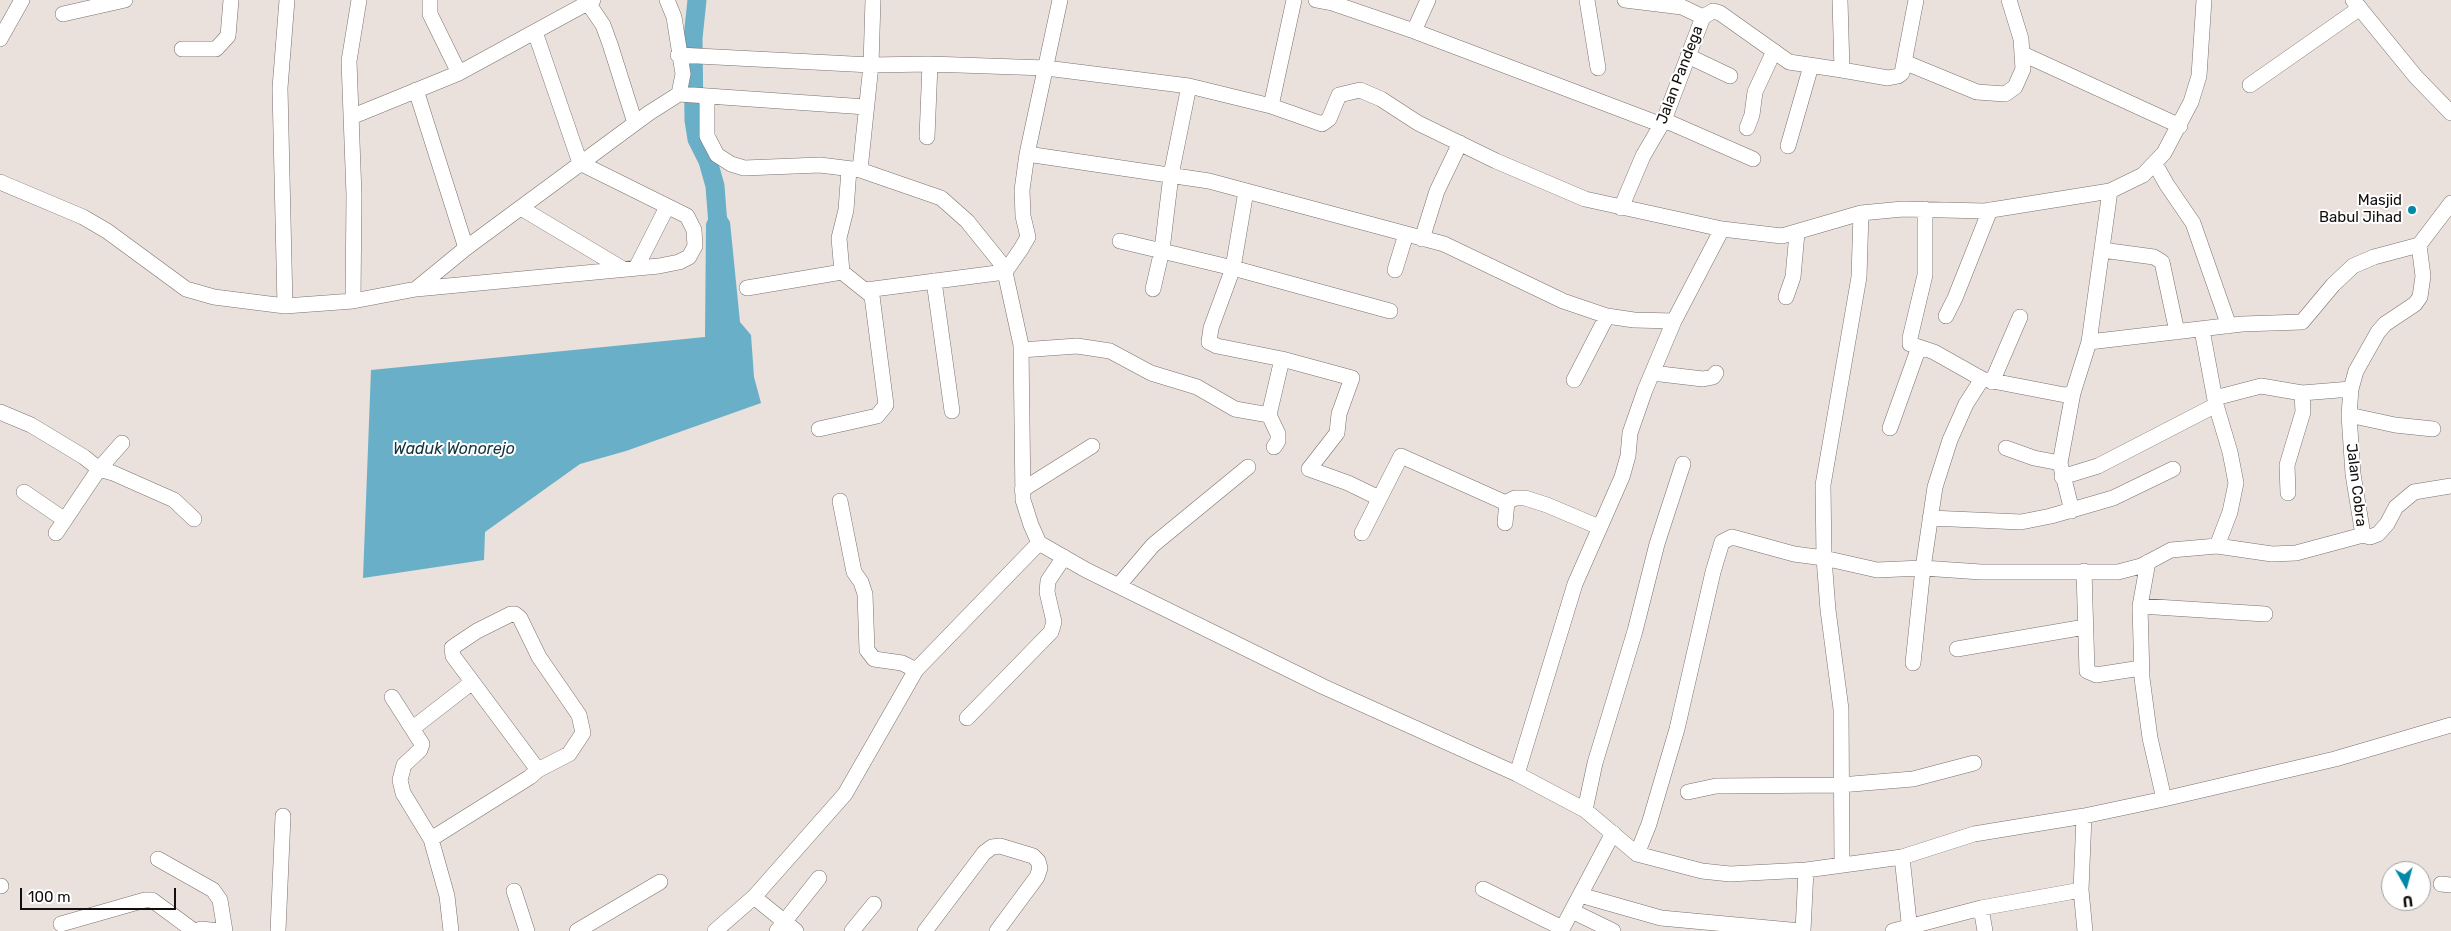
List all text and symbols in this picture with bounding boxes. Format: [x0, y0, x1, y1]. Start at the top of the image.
street label: Jalan Pandega [1653, 23, 1707, 127]
place label: Masjid Babul Jihad [2319, 192, 2402, 227]
marker: Masjid Babul Jihad [2406, 204, 2418, 216]
water label: Waduk Wonorejo [393, 439, 515, 459]
street label: Jalan Cobra [2342, 442, 2370, 528]
north arrow [2381, 861, 2431, 911]
scale bar [22, 878, 179, 910]
text: 100 m [28, 888, 70, 906]
text: U [2402, 891, 2414, 909]

